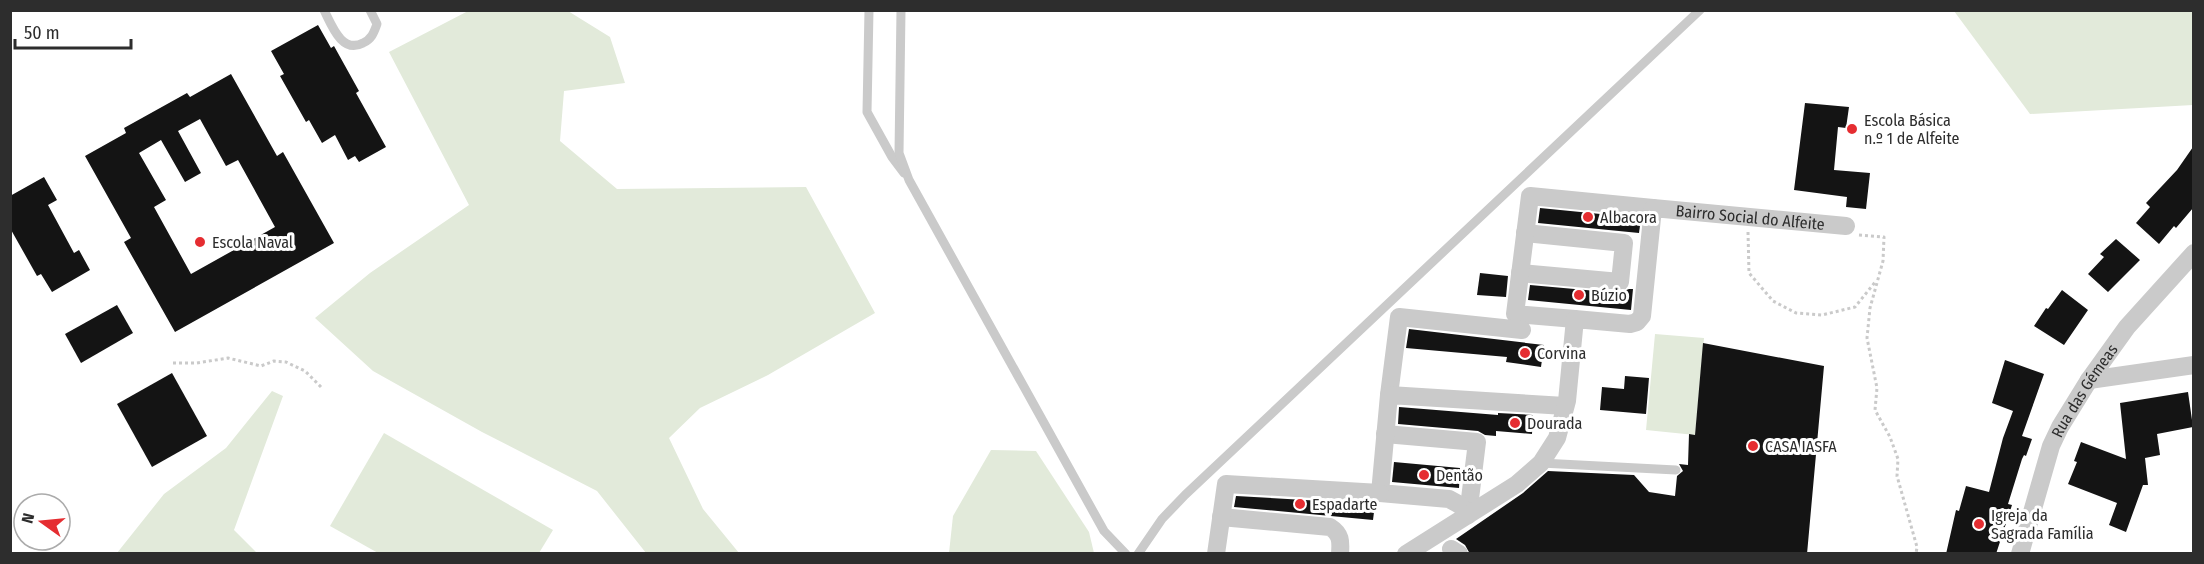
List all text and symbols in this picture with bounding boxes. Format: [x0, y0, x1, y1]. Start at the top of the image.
scale bar [15, 12, 130, 50]
text: 50 m [24, 22, 60, 44]
place label: Escola Básica n.º 1 de Alfeite [1864, 111, 1959, 148]
marker: Escola Básica n.º 1 de Alfeite [1845, 122, 1859, 136]
street label: Bairro Social do Alfeite [1675, 201, 1826, 233]
place label: Albacora [1600, 208, 1657, 227]
marker: Albacora [1581, 210, 1595, 224]
place label: Escola Naval [212, 233, 293, 252]
marker: Escola Naval [193, 235, 207, 249]
place label: Búzio [1591, 286, 1627, 305]
marker: Búzio [1572, 288, 1586, 302]
street label: Rua das Gémeas [2047, 340, 2121, 440]
place label: Corvina [1537, 344, 1586, 363]
marker: Corvina [1518, 346, 1532, 360]
place label: Dourada [1527, 414, 1583, 433]
marker: Dourada [1508, 416, 1522, 430]
place label: CASA IASFA [1765, 437, 1837, 456]
marker: CASA IASFA [1746, 439, 1760, 453]
place label: Dentão [1436, 466, 1483, 485]
marker: Dentão [1417, 468, 1431, 482]
north arrow [12, 492, 72, 552]
place label: Espadarte [1312, 495, 1377, 514]
marker: Espadarte [1293, 497, 1307, 511]
place label: Igreja da Sagrada Família [1991, 506, 2094, 543]
text: N [18, 511, 38, 525]
marker: Igreja da Sagrada Família [1972, 517, 1986, 531]

